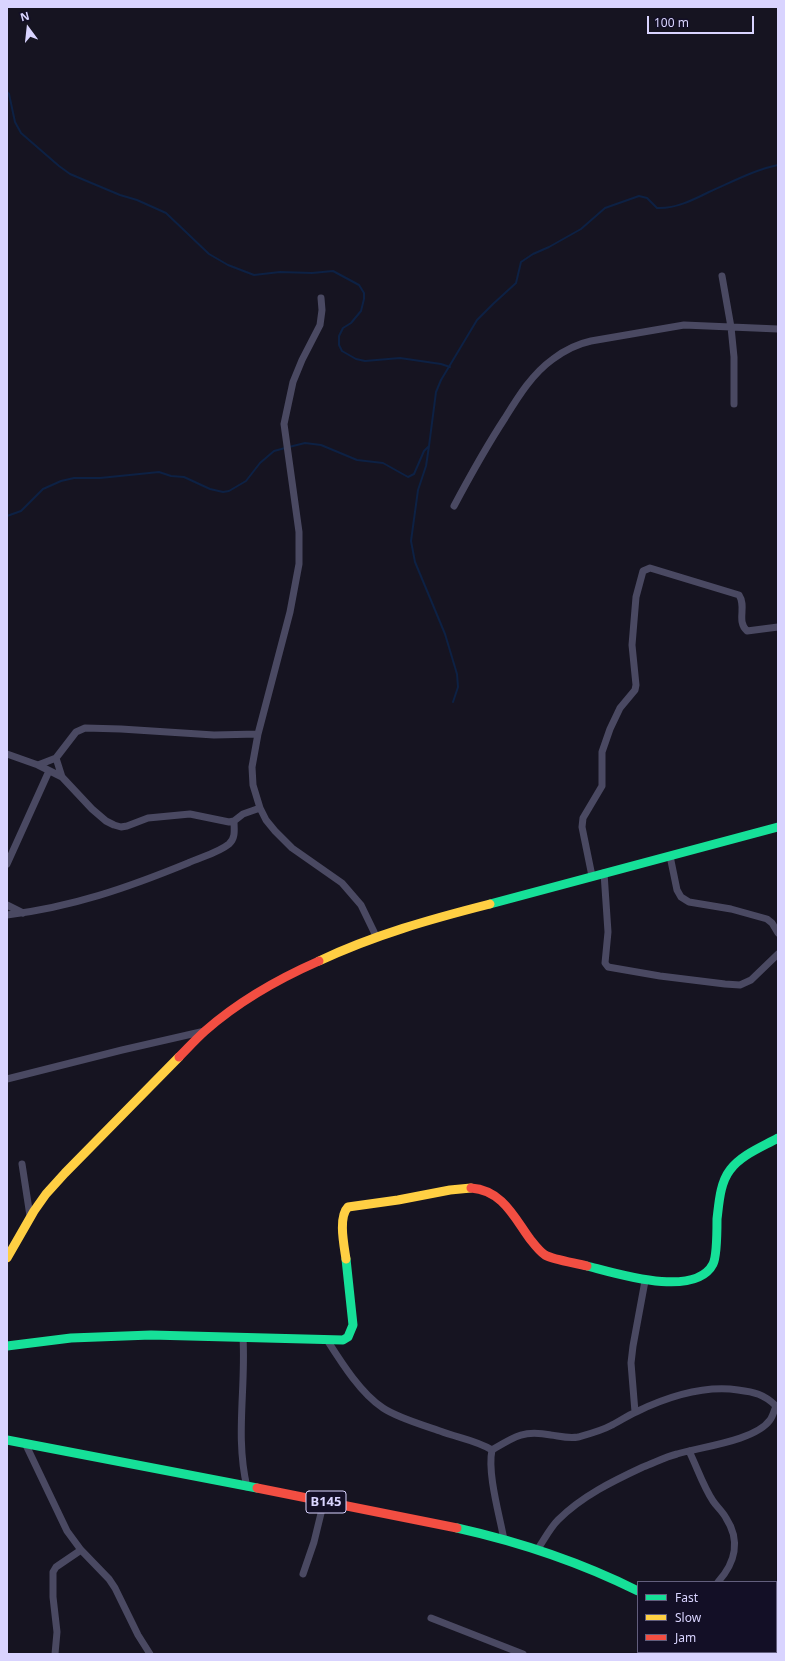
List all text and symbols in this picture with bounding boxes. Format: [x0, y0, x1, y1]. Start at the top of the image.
north arrow [8, 8, 48, 48]
text: N [18, 8, 31, 24]
scale bar [649, 8, 756, 34]
text: 100 m [654, 14, 689, 31]
road number: B145 [306, 1491, 346, 1513]
legend [637, 1581, 777, 1653]
text: Fast [675, 1589, 698, 1606]
text: Slow [675, 1609, 701, 1626]
text: Jam [675, 1629, 696, 1646]

